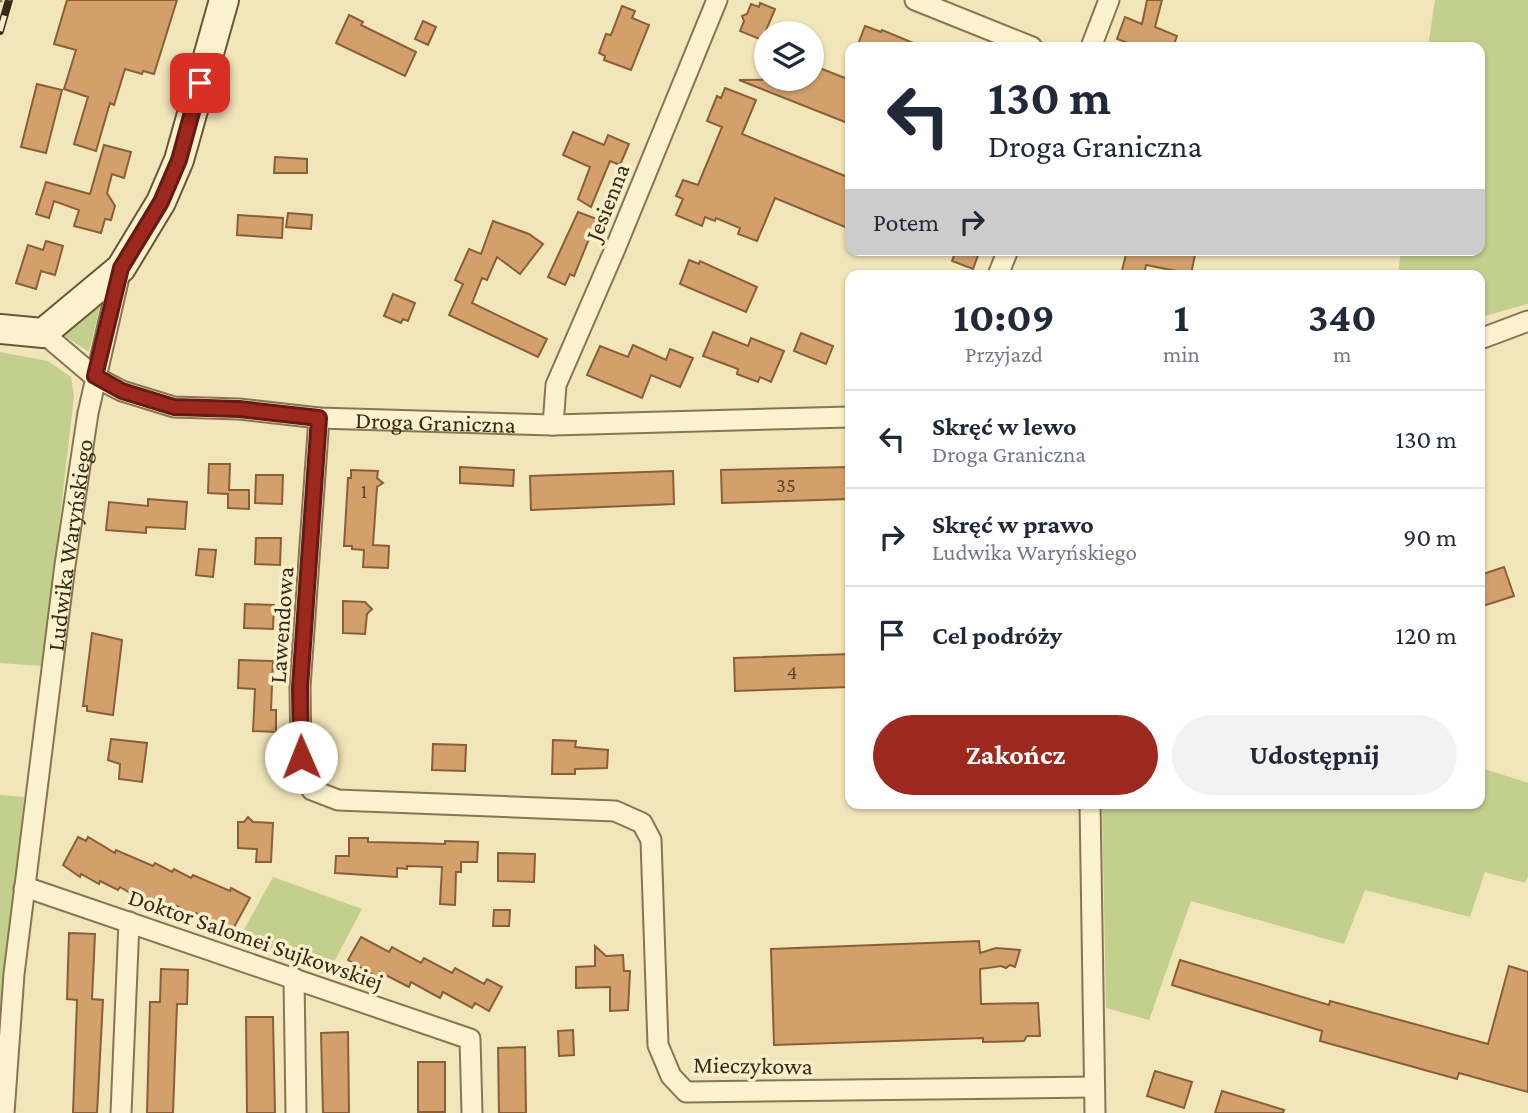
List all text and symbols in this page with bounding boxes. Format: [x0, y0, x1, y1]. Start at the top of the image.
map controls [754, 21, 824, 91]
button: layers [754, 21, 824, 91]
pin [170, 53, 230, 113]
icon: arrive [181, 64, 219, 102]
icon: left [873, 70, 964, 161]
text: 130 m [988, 70, 1111, 125]
text: Droga Graniczna [988, 128, 1202, 164]
street label: Jesienna [579, 159, 635, 246]
icon: right [953, 203, 991, 241]
text: Potem [873, 208, 939, 237]
text: 10:09 [953, 293, 1055, 340]
text: 1 [1173, 293, 1189, 340]
text: 340 [1308, 293, 1377, 340]
text: Przyjazd [965, 341, 1043, 367]
text: min [1163, 341, 1200, 367]
text: m [1333, 341, 1352, 367]
street label: Droga Graniczna [355, 406, 516, 437]
text: Skręć w lewo [932, 412, 1077, 441]
icon: left [873, 420, 911, 458]
text: 130 m [1396, 425, 1457, 454]
street label: Ludwika Waryńskiego [41, 437, 97, 652]
text: Droga Graniczna [932, 441, 1086, 467]
house number: 35 [776, 473, 796, 497]
house number: 1 [361, 479, 368, 503]
text: Skręć w prawo [932, 510, 1094, 539]
icon: right [873, 518, 911, 556]
text: 90 m [1403, 523, 1457, 552]
text: Ludwika Waryńskiego [932, 539, 1137, 565]
street label: Lawendowa [263, 566, 299, 684]
icon: arrive [873, 616, 911, 654]
text: Cel podróży [932, 621, 1062, 650]
text: 120 m [1396, 621, 1457, 650]
house number: 4 [787, 660, 797, 684]
button: Zakończ [873, 715, 1158, 795]
button: Udostępnij [1172, 715, 1457, 795]
position arrow [264, 720, 338, 794]
street label: Doktor Salomei Sujkowskiej [125, 883, 387, 995]
street label: Mieczykowa [693, 1050, 813, 1080]

